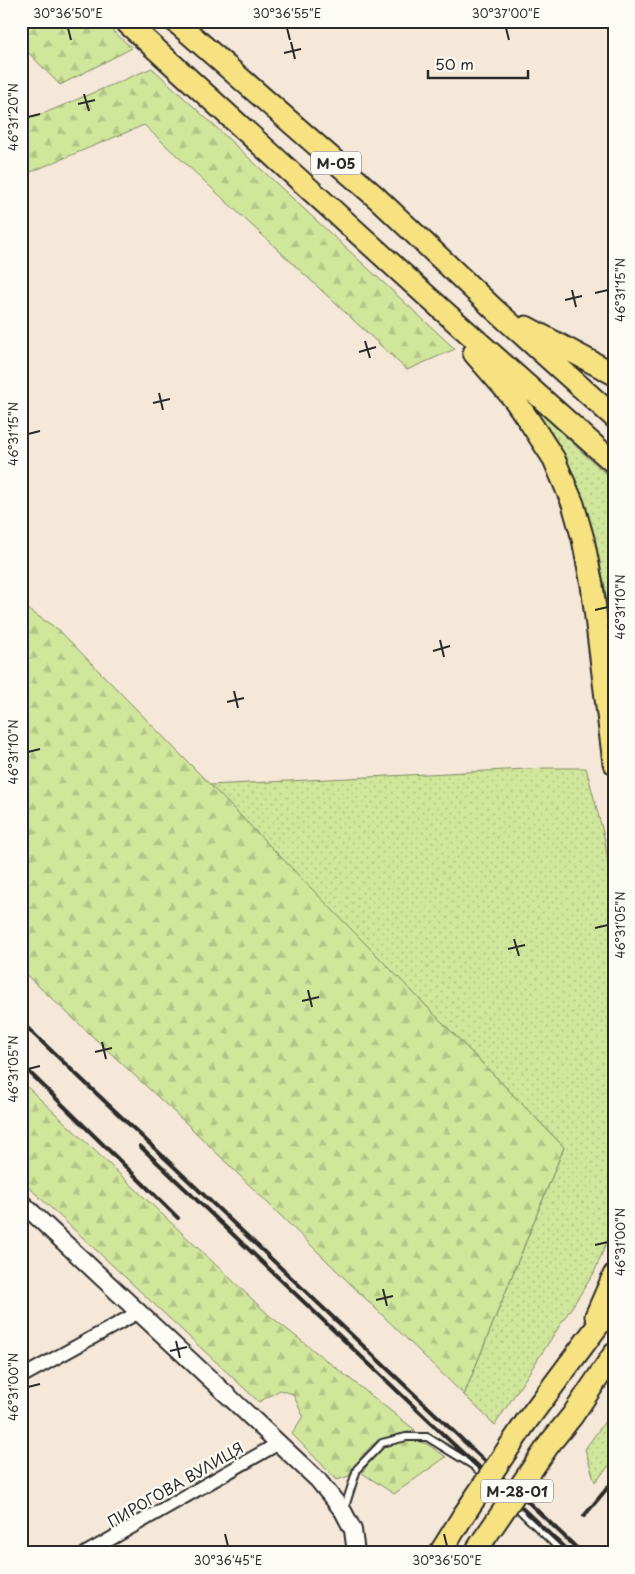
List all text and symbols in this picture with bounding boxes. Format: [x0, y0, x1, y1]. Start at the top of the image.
text: 30°36'50"E [33, 4, 103, 22]
text: 30°36'55"E [253, 4, 321, 22]
text: 30°37'00"E [472, 4, 540, 22]
scale bar [428, 48, 528, 80]
text: 50 m [435, 52, 474, 75]
text: 46°31'20"N [4, 83, 22, 151]
road number: М-05 [311, 152, 361, 174]
text: 46°31'15"N [611, 258, 629, 322]
text: 46°31'15"N [4, 402, 22, 466]
text: 46°31'10"N [611, 574, 629, 640]
text: 46°31'10"N [4, 719, 22, 785]
text: 46°31'05"N [611, 891, 629, 959]
text: 46°31'05"N [4, 1035, 22, 1103]
text: 46°31'00"N [611, 1208, 629, 1276]
text: 46°31'00"N [4, 1353, 22, 1421]
street label: ПИРОГОВА ВУЛИЦЯ [103, 1436, 247, 1532]
road number: М-28-01 [481, 1480, 553, 1502]
text: 30°36'45"E [194, 1551, 262, 1569]
text: 30°36'50"E [412, 1551, 482, 1569]

